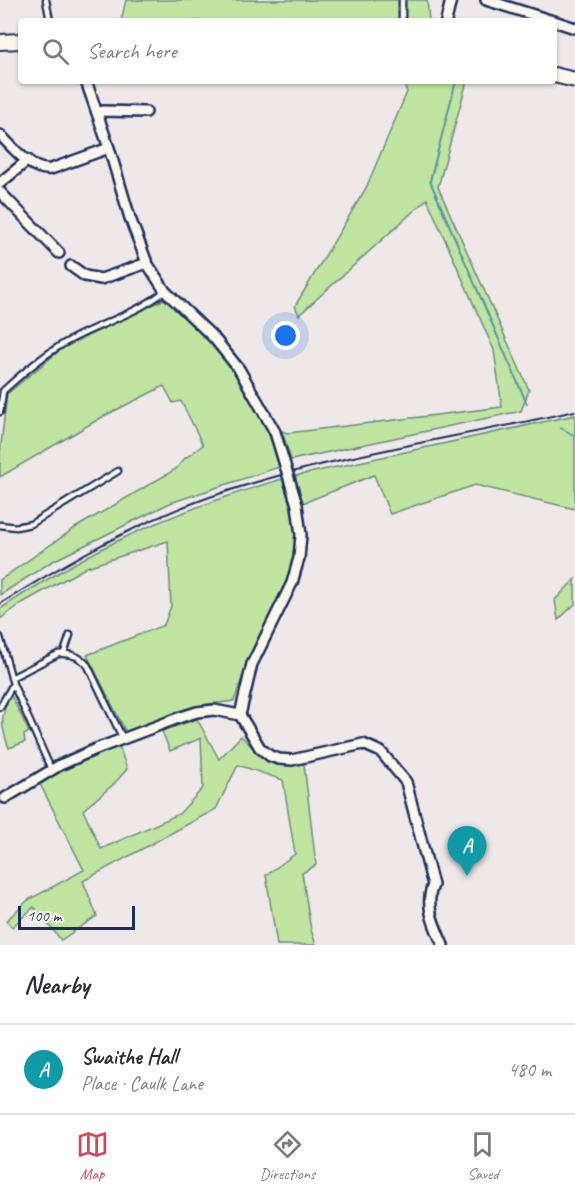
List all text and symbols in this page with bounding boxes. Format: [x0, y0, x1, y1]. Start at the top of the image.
search box [18, 18, 557, 84]
icon: search [39, 35, 72, 68]
text: Search here [87, 37, 177, 65]
your location [271, 321, 300, 350]
pin: A [448, 826, 486, 876]
scale bar [18, 903, 135, 930]
text: 100 m [27, 906, 61, 926]
text: Nearby [24, 968, 89, 1001]
text: Swaithe Hall [81, 1043, 177, 1071]
text: A [38, 1057, 49, 1082]
text: 480 m [508, 1057, 551, 1082]
text: Place · Caulk Lane [81, 1071, 203, 1096]
tab: Map [76, 1128, 109, 1184]
tab: Directions [260, 1128, 315, 1184]
tab: Saved [466, 1128, 499, 1184]

